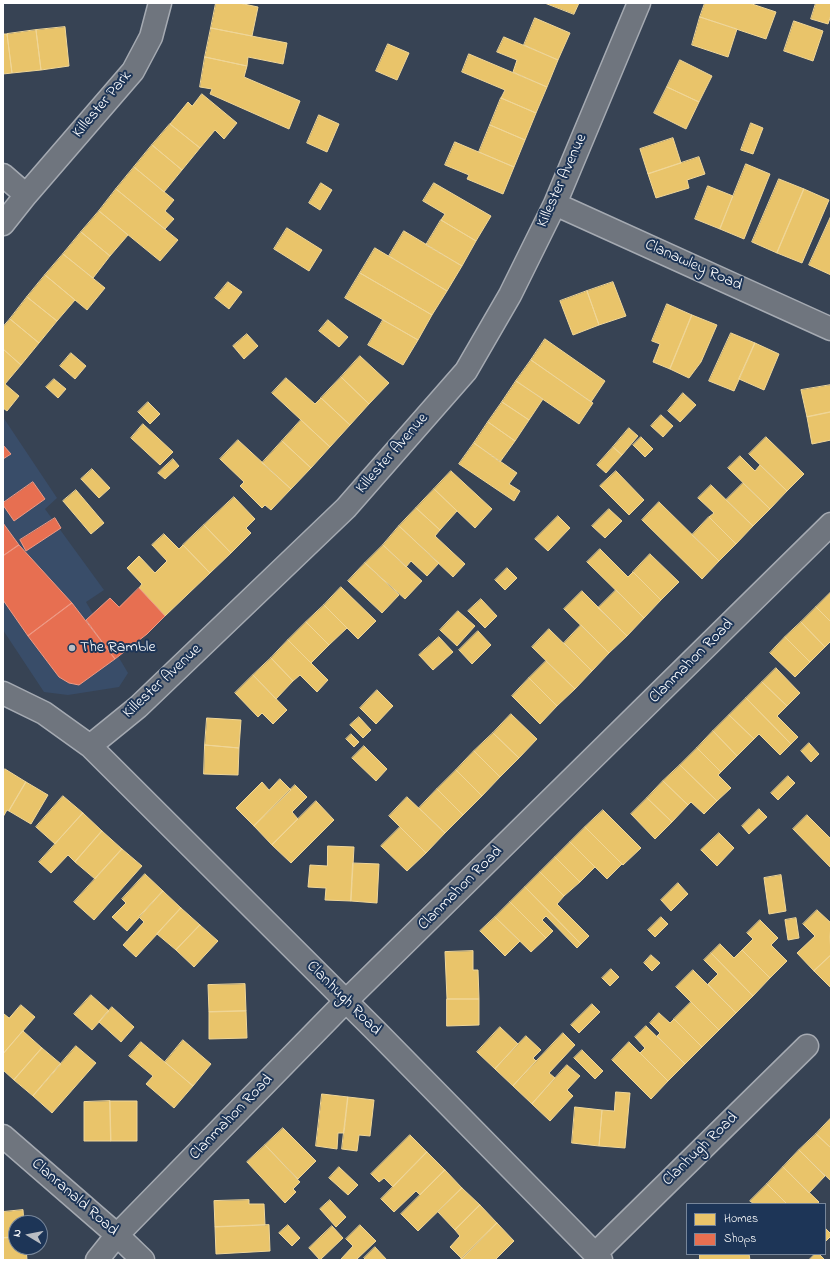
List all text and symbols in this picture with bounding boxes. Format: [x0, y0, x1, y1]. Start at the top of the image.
street label: Killester Park [69, 68, 137, 142]
street label: Killester Avenue [534, 131, 592, 231]
street label: Clanawley Road [641, 236, 745, 296]
street label: Killester Avenue [353, 410, 433, 498]
street label: Clanmahon Road [646, 616, 738, 708]
place label: The Ramble [80, 638, 156, 658]
street label: Killester Avenue [120, 641, 206, 723]
marker: The Ramble [67, 643, 77, 653]
street label: Clanmahon Road [415, 843, 507, 935]
street label: Clanhugh Road [302, 958, 384, 1040]
street label: Clanmahon Road [186, 1071, 278, 1165]
street label: Clanhugh Road [659, 1109, 743, 1191]
street label: Clanranald Road [27, 1155, 121, 1241]
legend [686, 1203, 826, 1255]
text: Homes [724, 1210, 758, 1228]
north arrow [8, 1215, 48, 1255]
text: N [9, 1228, 26, 1238]
text: Shops [724, 1230, 756, 1248]

